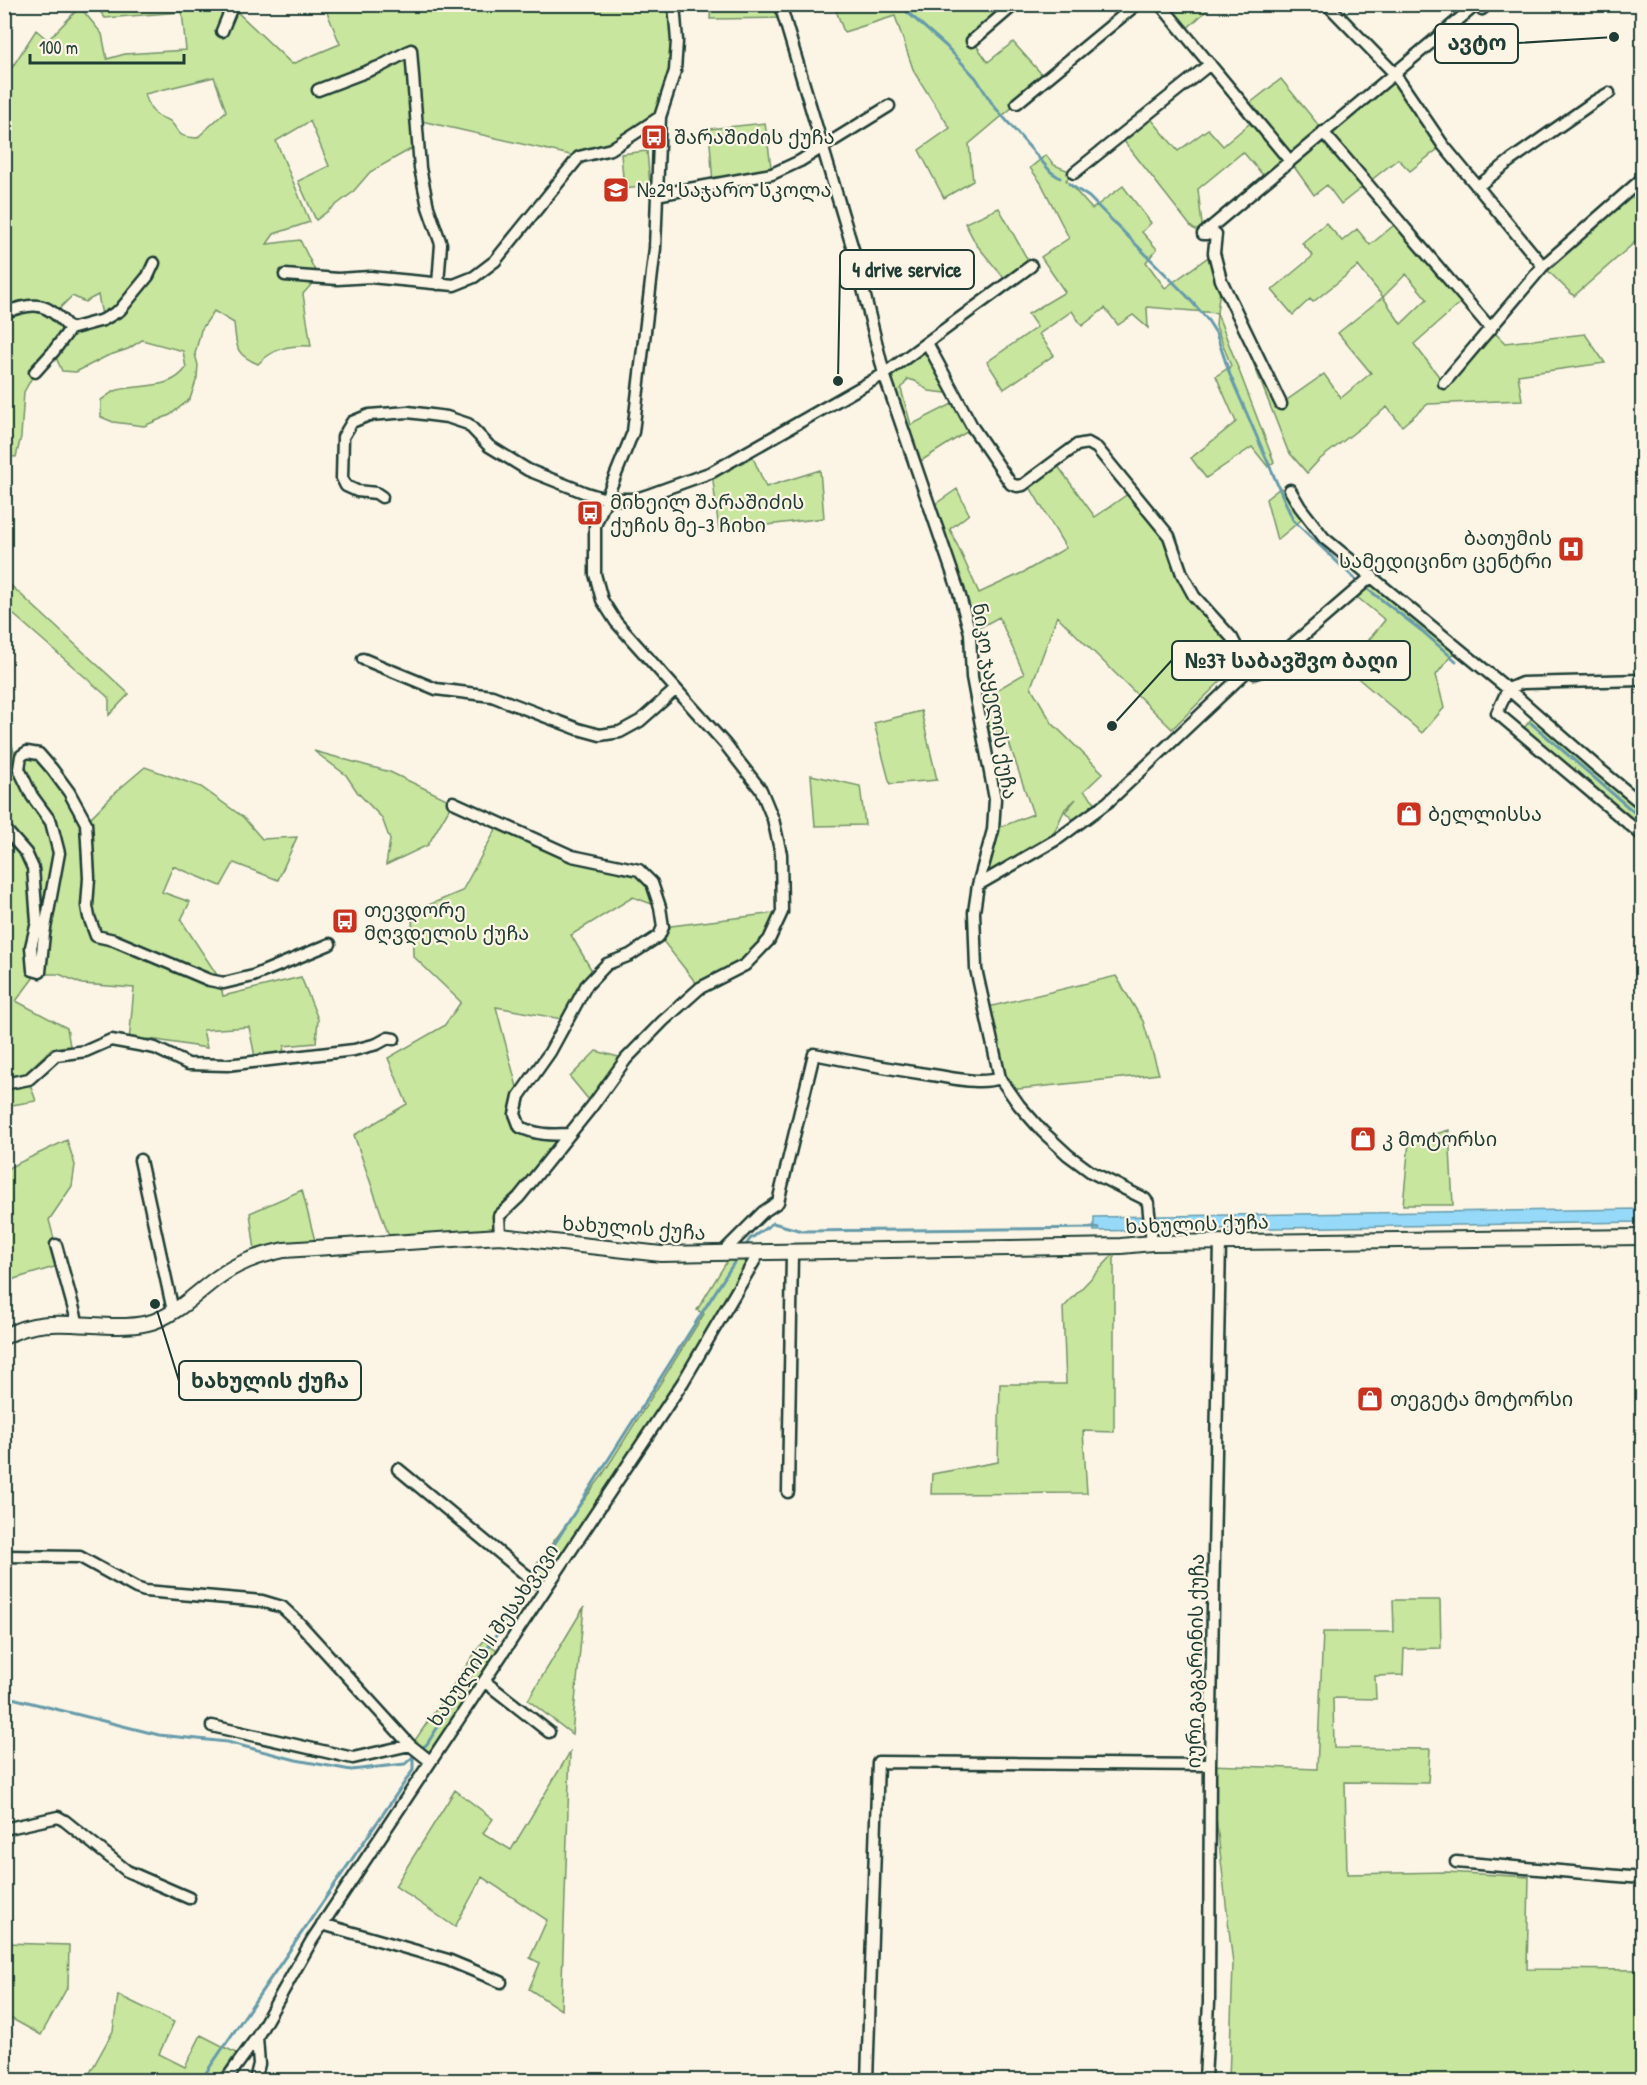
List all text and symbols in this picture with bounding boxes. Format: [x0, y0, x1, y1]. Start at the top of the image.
callout: ავტო [1435, 24, 1518, 63]
scale bar [30, 27, 184, 65]
text: ავტო [1448, 28, 1506, 57]
text: 100 m [39, 35, 78, 60]
bus stop icon: შარაშიძის ქუჩა [639, 122, 669, 152]
place label: შარაშიძის ქუჩა [674, 123, 835, 150]
school or university icon: №29 საჯარო სკოლა [601, 175, 631, 205]
place label: №29 საჯარო სკოლა [636, 176, 831, 203]
callout: 4 drive service [840, 250, 974, 289]
text: 4 drive service [852, 255, 962, 284]
place label: მიხეილ შარაშიძის ქუჩის მე-3 ჩიხი [610, 488, 804, 538]
bus stop icon: მიხეილ შარაშიძის ქუჩის მე-3 ჩიხი [575, 498, 605, 528]
place label: ბათუმის სამედიცინო ცენტრი [1339, 524, 1552, 574]
hospital icon: ბათუმის სამედიცინო ცენტრი [1556, 534, 1586, 564]
street label: ნიკო ჯაყელის ქუჩა [967, 601, 1024, 801]
callout: №37 საბავშვო ბაღი [1172, 641, 1410, 680]
text: №37 საბავშვო ბაღი [1184, 646, 1398, 675]
shop icon: ბელლისსა [1394, 799, 1424, 829]
place label: ბელლისსა [1428, 800, 1542, 827]
place label: თევდორე მღვდელის ქუჩა [364, 896, 529, 946]
bus stop icon: თევდორე მღვდელის ქუჩა [330, 906, 360, 936]
shop icon: კ მოტორსი [1348, 1124, 1378, 1154]
place label: კ მოტორსი [1382, 1125, 1497, 1152]
street label: ხახულის ქუჩა [1125, 1208, 1269, 1240]
street label: ხახულის ქუჩა [561, 1209, 707, 1246]
callout: ხახულის ქუჩა [179, 1361, 361, 1400]
text: ხახულის ქუჩა [191, 1366, 349, 1395]
shop icon: თეგეტა მოტორსი [1355, 1384, 1385, 1414]
place label: თეგეტა მოტორსი [1390, 1385, 1573, 1412]
street label: ხახულის II შესახვევი [421, 1538, 564, 1732]
street label: იური გაგარინის ქუჩა [1179, 1553, 1210, 1769]

